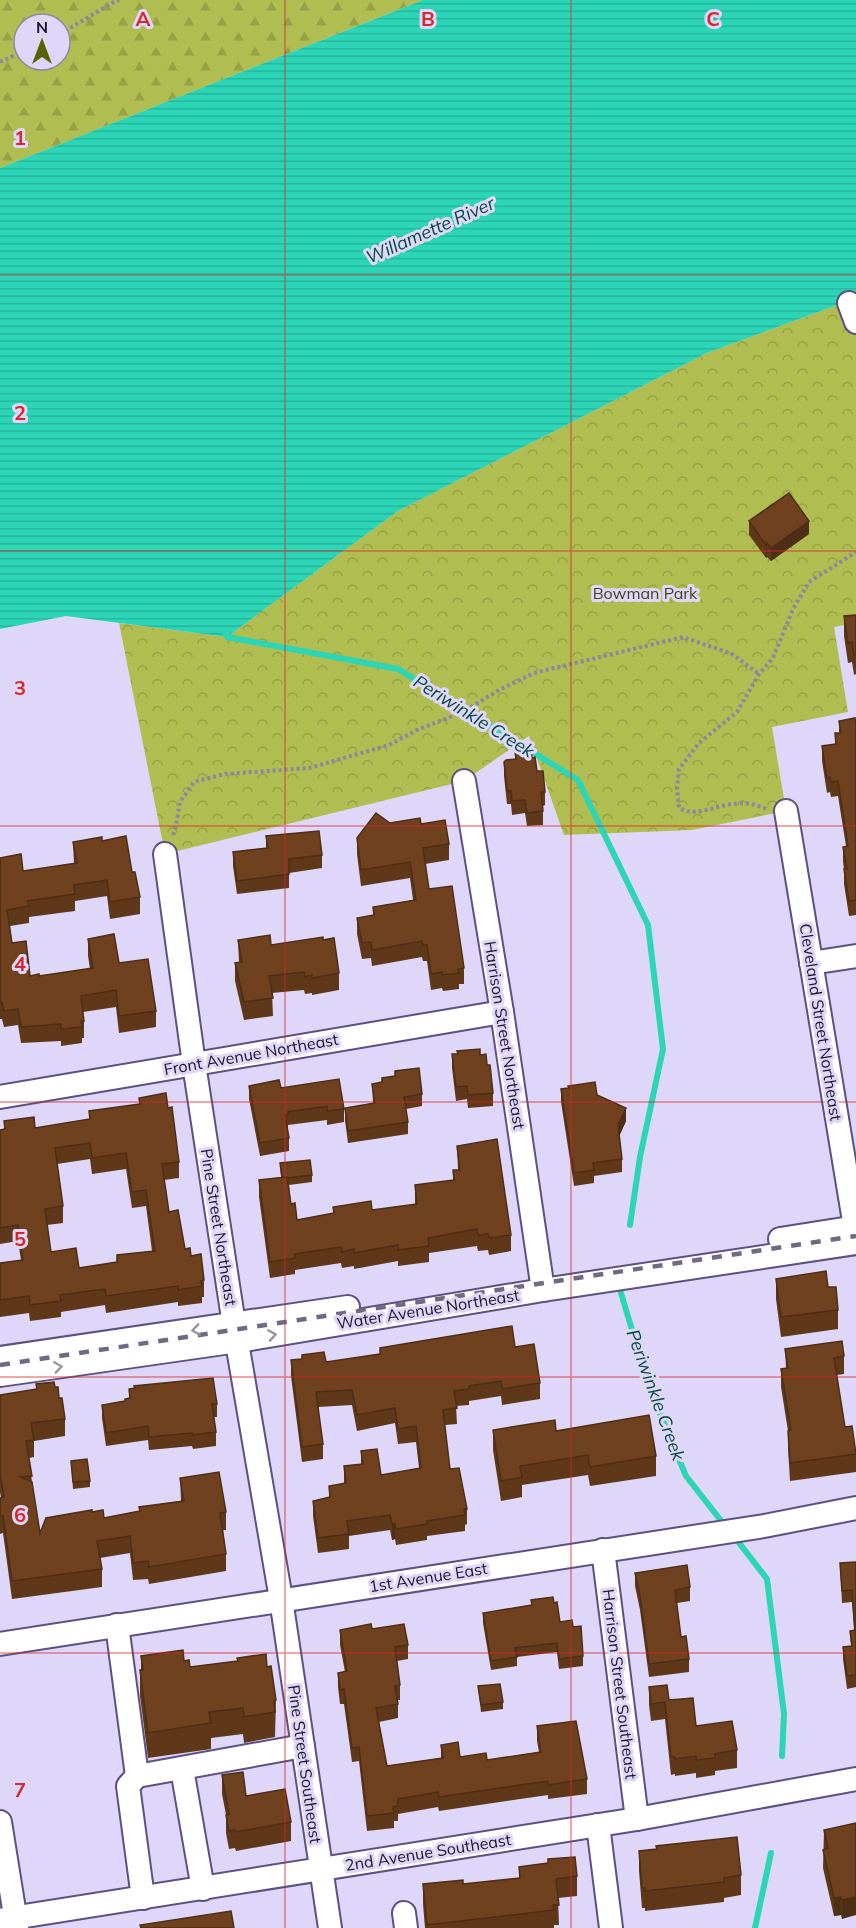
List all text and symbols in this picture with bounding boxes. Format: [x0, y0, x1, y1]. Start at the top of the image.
text: A [136, 6, 151, 31]
text: B [421, 6, 435, 31]
text: C [706, 6, 720, 31]
north arrow [12, 12, 72, 72]
text: N [36, 17, 48, 37]
text: 1 [14, 125, 26, 150]
water label: Willamette River [362, 191, 499, 269]
text: 2 [14, 400, 26, 425]
park label: Bowman Park [593, 583, 698, 603]
water label: Periwinkle Creek [409, 670, 539, 763]
text: 3 [14, 675, 26, 700]
street label: Cleveland Street Northeast [796, 922, 847, 1122]
street label: Harrison Street Northeast [480, 939, 530, 1131]
text: 4 [14, 951, 26, 976]
street label: Front Avenue Northeast [162, 1029, 340, 1079]
street label: Pine Street Northeast [197, 1147, 241, 1307]
text: 5 [14, 1226, 26, 1251]
street label: Water Avenue Northeast [335, 1285, 521, 1333]
one-way arrow [192, 1323, 201, 1335]
water label: Periwinkle Creek [622, 1326, 691, 1464]
one-way arrow [266, 1329, 276, 1342]
one-way arrow [53, 1361, 63, 1373]
text: 6 [14, 1502, 26, 1527]
street label: 1st Avenue East [367, 1558, 489, 1596]
street label: Harrison Street Southeast [598, 1588, 642, 1781]
street label: Pine Street Southeast [284, 1683, 326, 1845]
text: 7 [14, 1777, 26, 1802]
street label: 2nd Avenue Southeast [344, 1829, 513, 1875]

